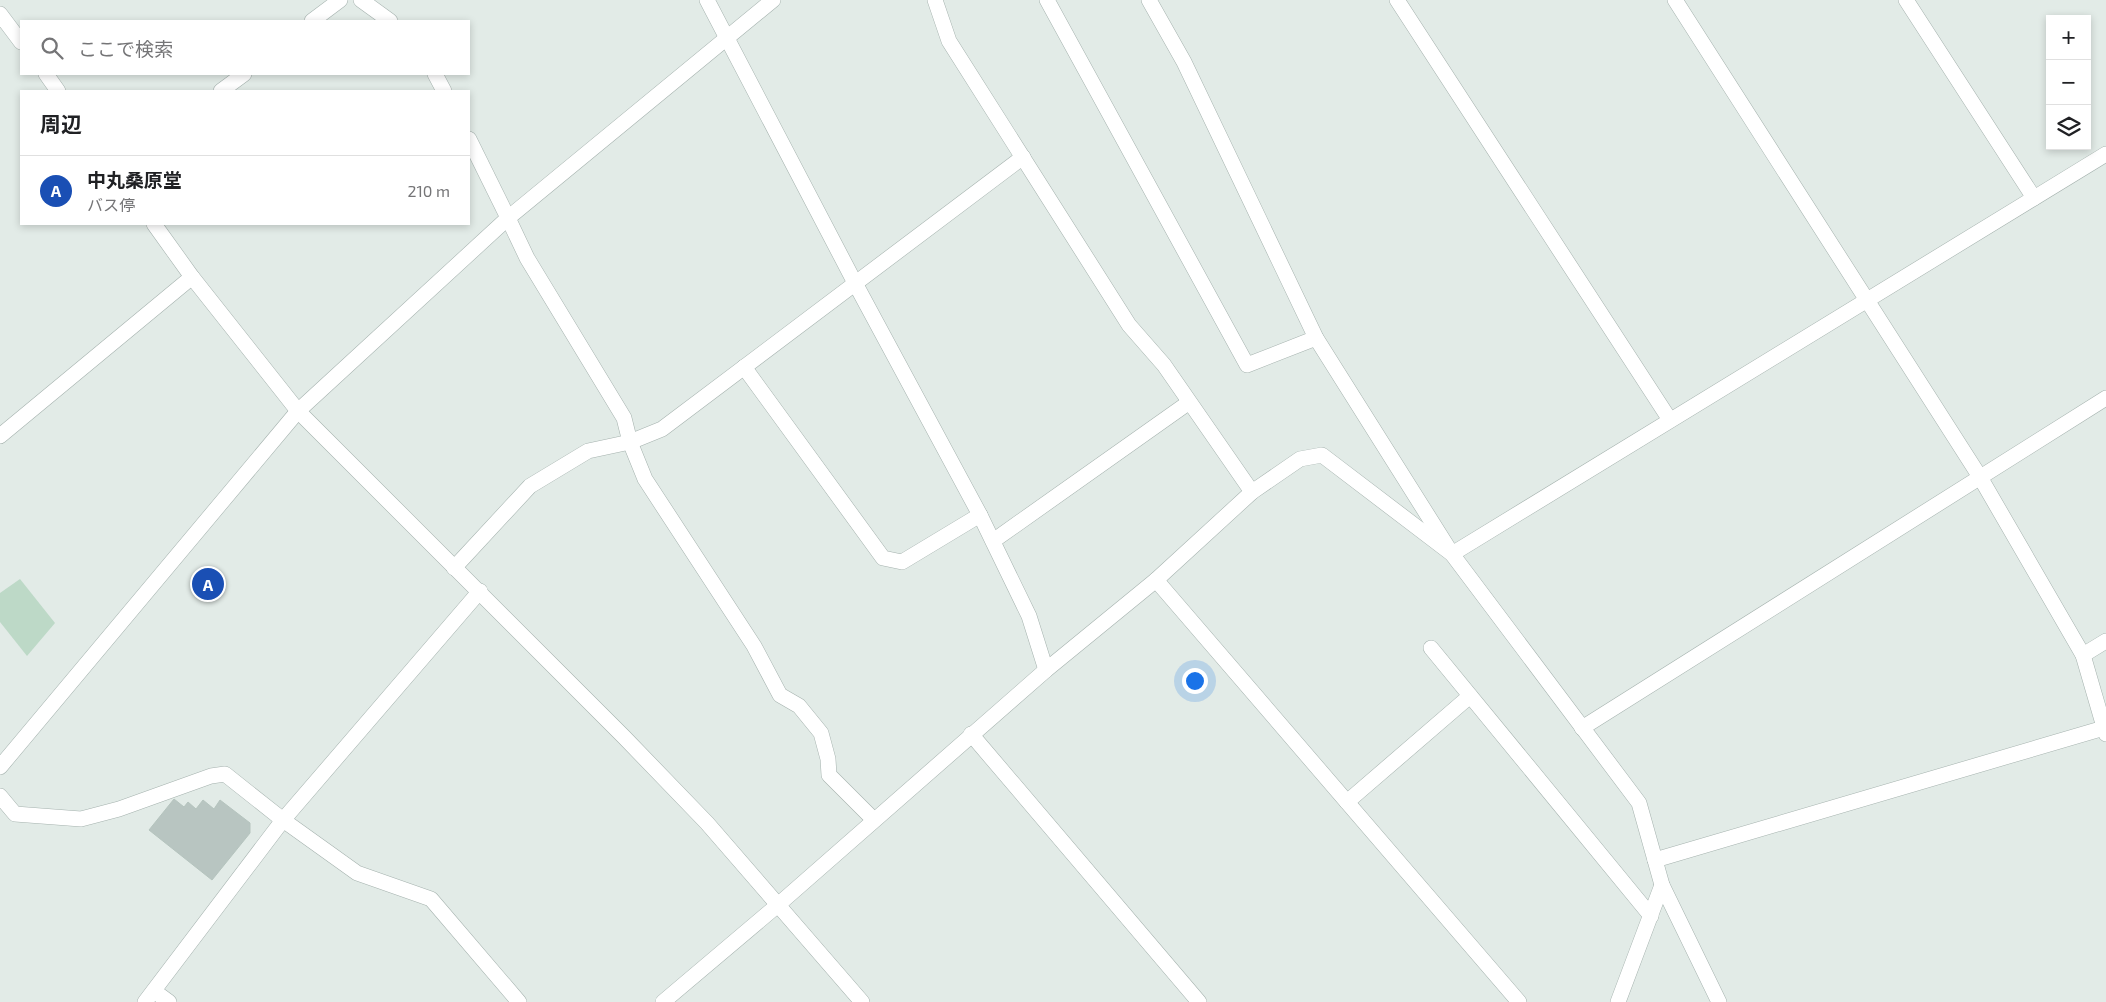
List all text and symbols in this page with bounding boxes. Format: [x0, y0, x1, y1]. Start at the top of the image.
map controls [2046, 15, 2091, 150]
button: + [2046, 15, 2091, 60]
search box [20, 20, 470, 75]
icon: search [38, 34, 66, 62]
text: ここで検索 [78, 37, 173, 60]
button: − [2046, 60, 2091, 105]
button: layers [2046, 105, 2091, 150]
text: 周辺 [40, 111, 82, 136]
text: 中丸桑原堂 [87, 168, 182, 191]
text: A [51, 181, 61, 200]
text: 210 m [407, 181, 450, 200]
text: バス停 [87, 195, 135, 214]
pin: A [192, 565, 224, 603]
your location [1182, 668, 1208, 694]

